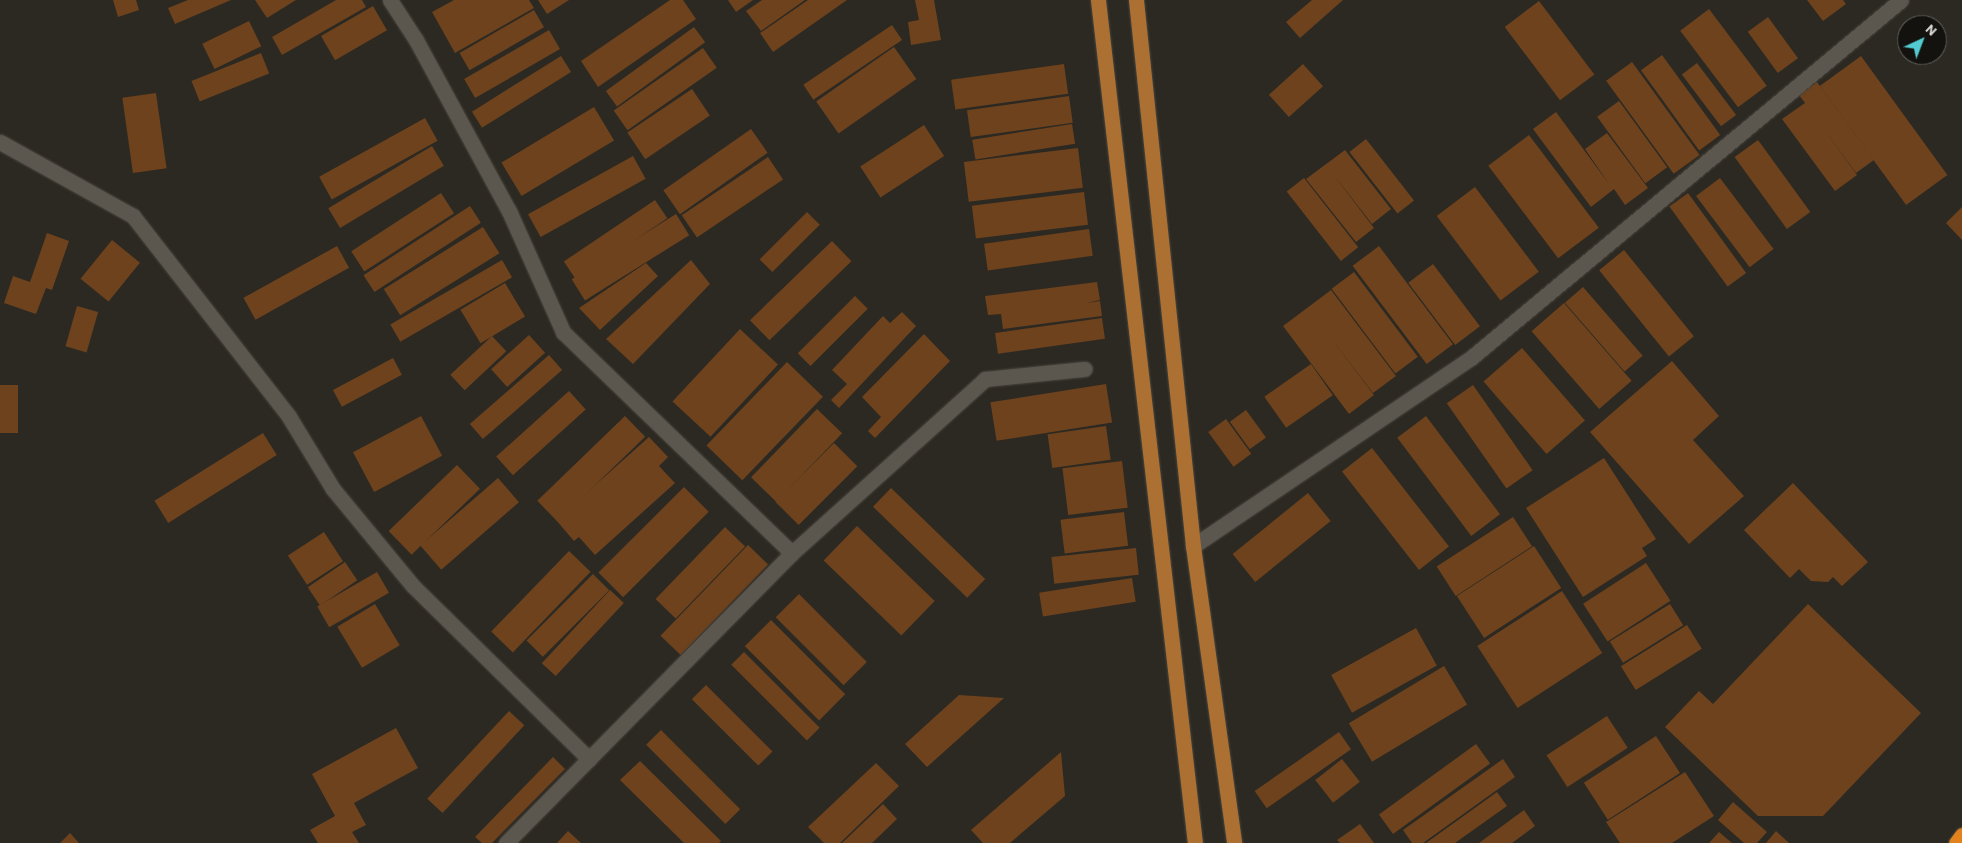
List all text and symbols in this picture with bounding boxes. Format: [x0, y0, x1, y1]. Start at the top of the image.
north arrow [1897, 15, 1947, 65]
text: N [1923, 20, 1941, 39]

